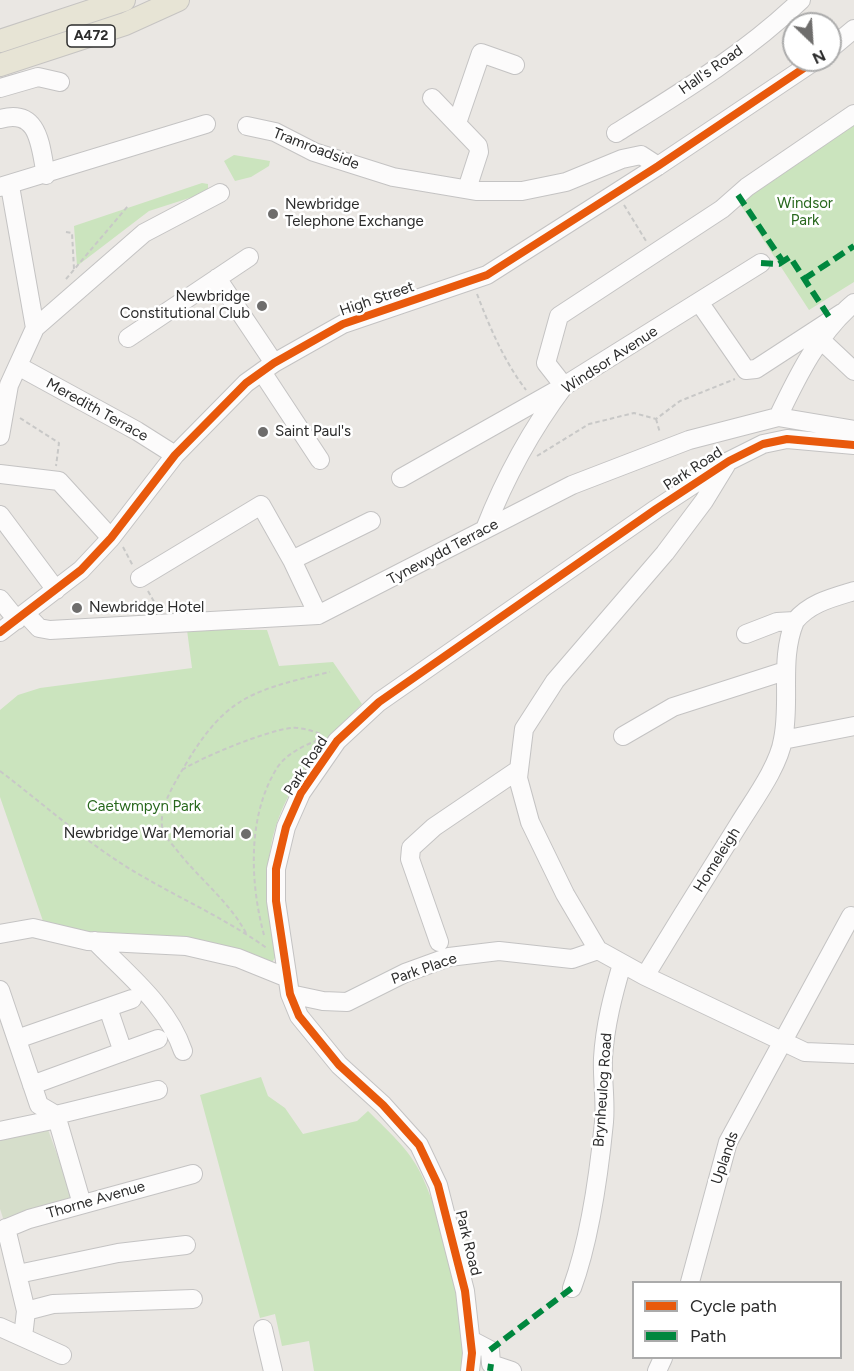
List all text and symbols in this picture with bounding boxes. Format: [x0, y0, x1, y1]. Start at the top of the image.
north arrow [782, 12, 842, 72]
road number: A472 [67, 25, 115, 47]
street label: Hall's Road [676, 41, 746, 99]
text: N [809, 46, 829, 68]
street label: Tramroadside [270, 124, 362, 174]
park label: Windsor Park [777, 195, 833, 230]
place label: Newbridge Telephone Exchange [285, 196, 424, 231]
marker: Newbridge Telephone Exchange [266, 207, 280, 221]
street label: High Street [337, 278, 417, 320]
place label: Newbridge Constitutional Club [120, 288, 250, 323]
marker: Newbridge Constitutional Club [255, 299, 269, 313]
street label: Windsor Avenue [559, 322, 661, 398]
street label: Meredith Terrace [43, 375, 151, 445]
place label: Saint Paul's [275, 423, 351, 441]
marker: Saint Paul's [256, 425, 270, 439]
street label: Park Road [660, 443, 726, 495]
street label: Tynewydd Terrace [385, 515, 501, 589]
place label: Newbridge Hotel [89, 599, 204, 617]
marker: Newbridge Hotel [70, 601, 84, 615]
street label: Park Road [280, 733, 332, 799]
park label: Caetwmpyn Park [87, 798, 201, 816]
street label: Homeleigh [690, 824, 744, 896]
place label: Newbridge War Memorial [64, 825, 234, 843]
marker: Newbridge War Memorial [239, 827, 253, 841]
street label: Park Place [389, 949, 459, 989]
street label: Brynheulog Road [590, 1032, 616, 1148]
street label: Uplands [708, 1129, 742, 1187]
street label: Thorne Avenue [45, 1177, 147, 1223]
street label: Park Road [451, 1208, 485, 1278]
legend [632, 1281, 842, 1359]
text: Cycle path [690, 1295, 777, 1317]
text: Path [690, 1325, 726, 1347]

